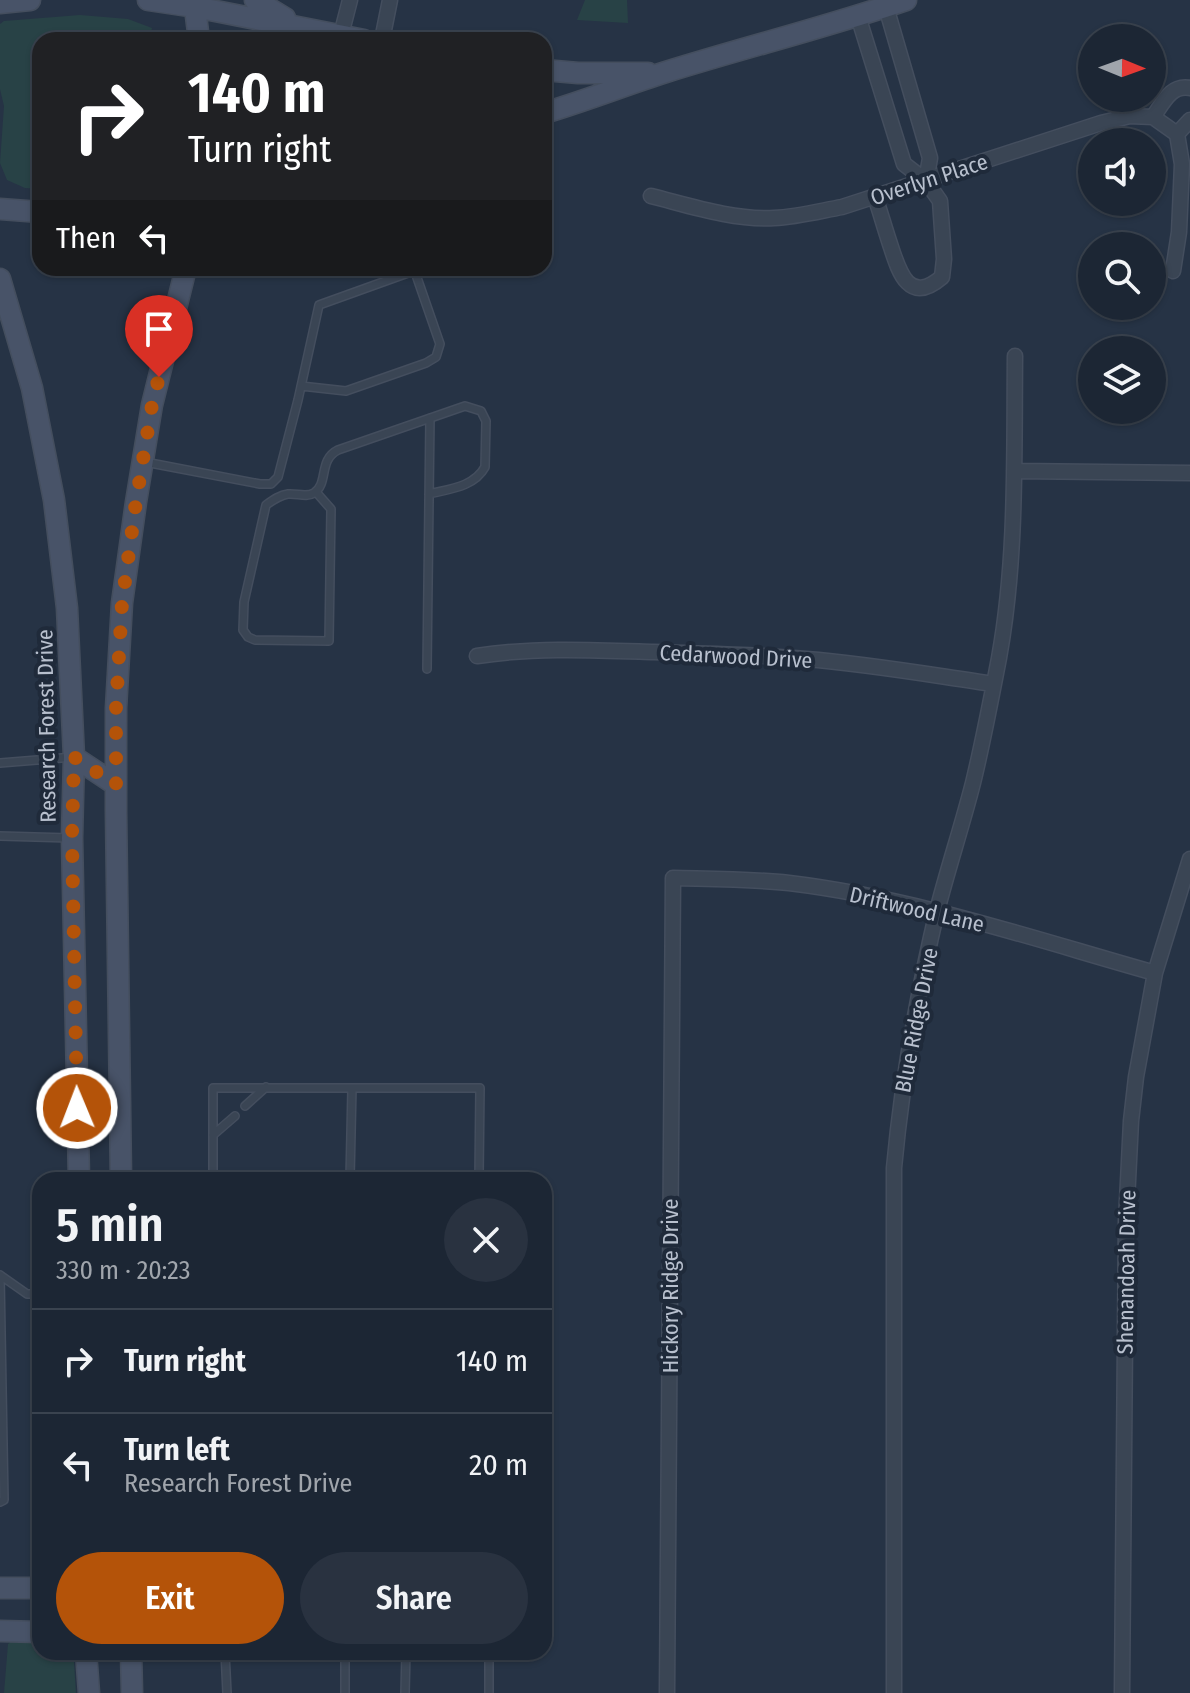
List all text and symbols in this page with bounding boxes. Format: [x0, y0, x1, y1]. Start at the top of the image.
north arrow [1078, 24, 1166, 112]
map controls [1078, 24, 1166, 424]
text: 140 m [188, 60, 325, 127]
icon: right [56, 64, 160, 168]
text: Turn right [188, 128, 331, 172]
button: sound [1078, 128, 1166, 216]
street label: Overlyn Place [867, 148, 991, 211]
icon: left [132, 216, 176, 260]
text: Then [56, 220, 116, 256]
button: search [1078, 232, 1166, 320]
pin [125, 295, 193, 377]
icon: arrive [137, 307, 181, 351]
button: layers [1078, 336, 1166, 424]
street label: Research Forest Drive [31, 629, 62, 823]
street label: Cedarwood Drive [659, 639, 813, 674]
street label: Driftwood Lane [847, 881, 987, 938]
street label: Blue Ridge Drive [889, 945, 944, 1095]
position arrow [35, 1066, 119, 1150]
street label: Shenandoah Drive [1112, 1189, 1141, 1355]
text: 5 min [56, 1196, 164, 1254]
button: close [444, 1198, 528, 1282]
street label: Hickory Ridge Drive [657, 1199, 684, 1373]
text: 330 m · 20:23 [56, 1255, 191, 1286]
icon: right [56, 1339, 100, 1383]
text: Turn right [124, 1343, 246, 1379]
text: 140 m [456, 1343, 528, 1379]
text: Turn left [124, 1432, 230, 1468]
icon: left [56, 1443, 100, 1487]
text: 20 m [469, 1447, 528, 1483]
text: Research Forest Drive [124, 1468, 352, 1499]
button: Exit [56, 1552, 284, 1644]
button: Share [300, 1552, 528, 1644]

